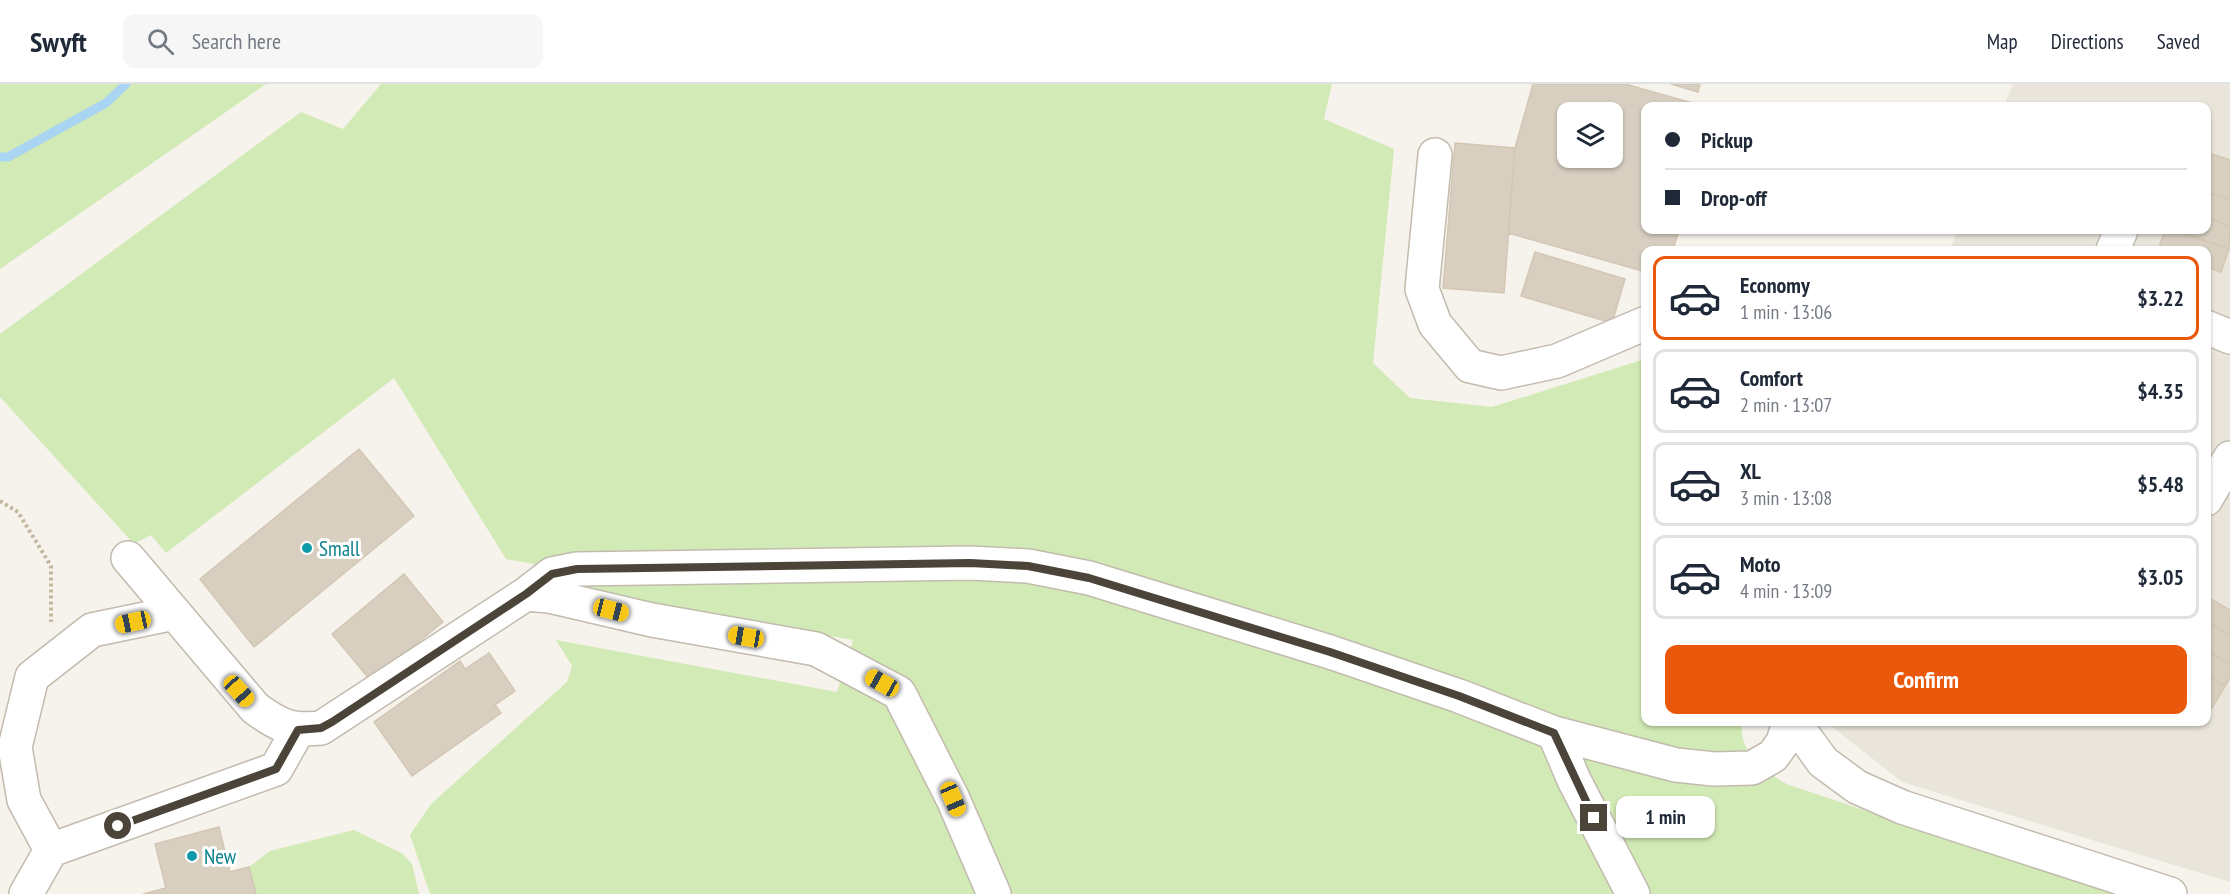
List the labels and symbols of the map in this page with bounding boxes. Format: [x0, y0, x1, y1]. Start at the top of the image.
place label: Small [319, 535, 360, 562]
marker: Small [300, 541, 314, 555]
car [591, 597, 631, 623]
car [114, 609, 152, 635]
car [727, 625, 765, 649]
car [862, 666, 902, 700]
car [220, 672, 258, 710]
car [938, 779, 968, 819]
callout: 1 min [1615, 797, 1714, 839]
route end [1580, 804, 1607, 831]
route start [104, 812, 131, 839]
place label: New [204, 843, 237, 870]
marker: New [185, 849, 199, 863]

